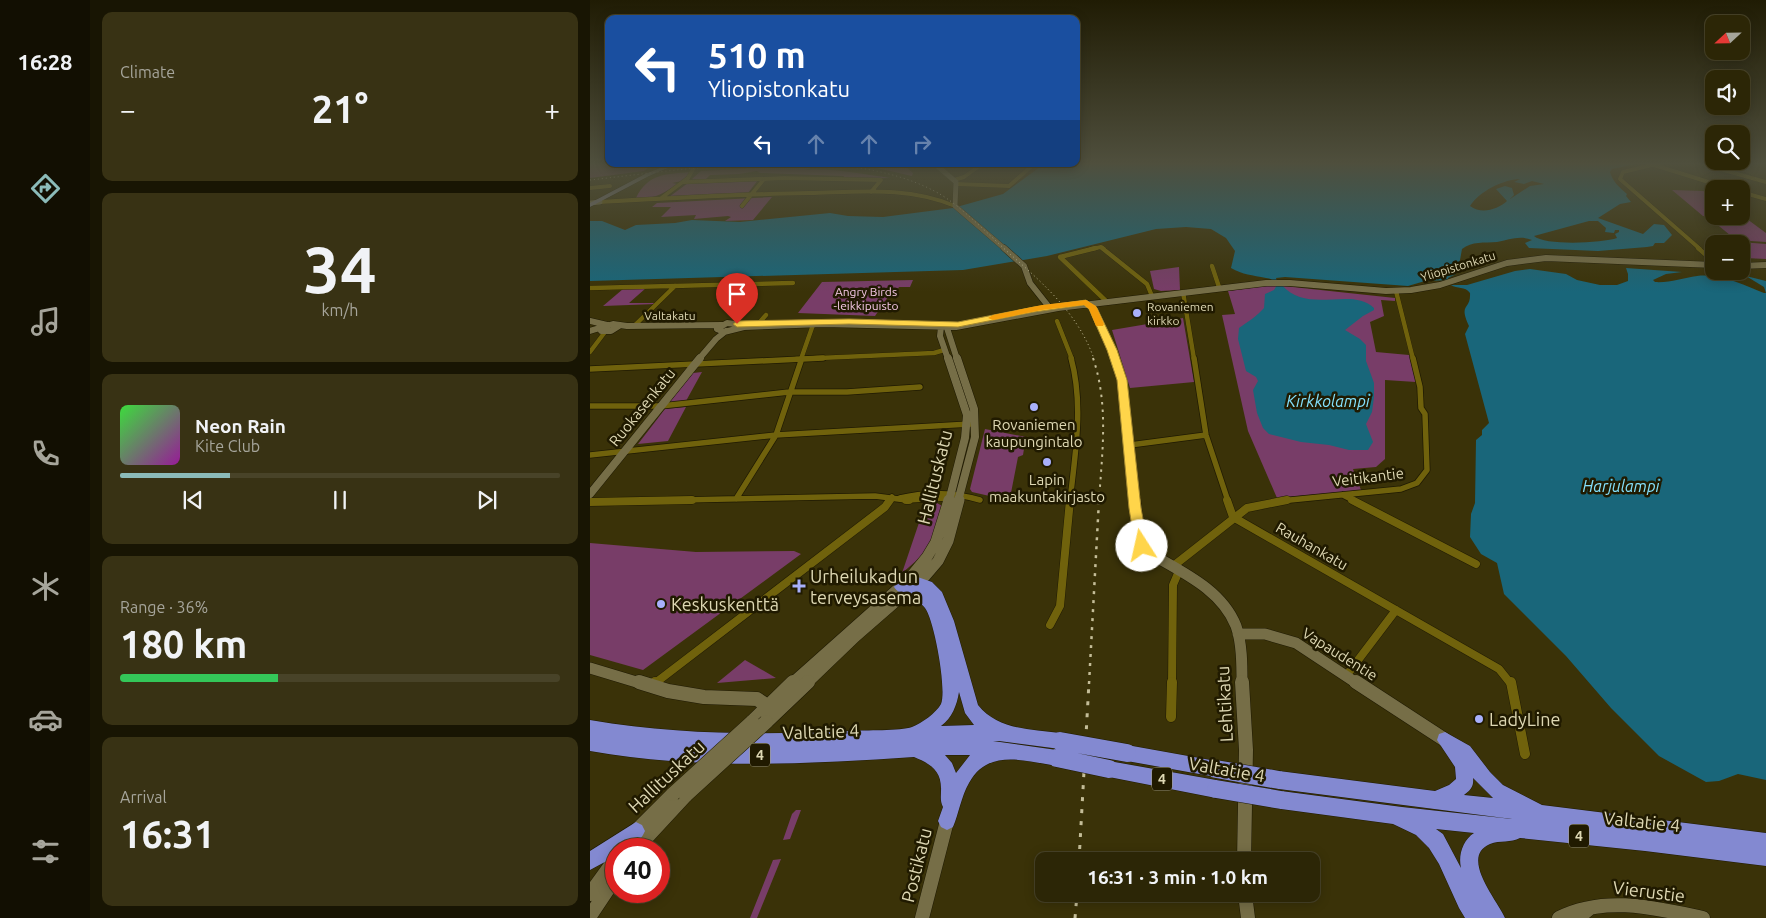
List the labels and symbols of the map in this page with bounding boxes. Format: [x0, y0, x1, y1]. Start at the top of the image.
north arrow [1705, 15, 1750, 60]
street label: Yliopistonkatu [1419, 248, 1497, 284]
pin [716, 273, 758, 324]
park label: Angry Birds -leikkipuisto [834, 285, 898, 312]
place label: Rovaniemen kirkko [1147, 300, 1214, 327]
marker: Rovaniemen kirkko [1131, 307, 1143, 319]
street label: Valtakatu [644, 309, 696, 322]
street label: Ruokasenkatu [605, 365, 679, 449]
water label: Kirkkolampi [1286, 392, 1371, 410]
marker: Rovaniemen kaupungintalo [1028, 401, 1040, 413]
place label: Rovaniemen kaupungintalo [986, 416, 1082, 450]
street label: Hallituskatu [913, 428, 955, 526]
marker: Lapin maakuntakirjasto [1041, 456, 1053, 468]
street label: Veitikantie [1331, 464, 1405, 490]
place label: Lapin maakuntakirjasto [989, 471, 1105, 505]
water label: Harjulampi [1583, 477, 1660, 495]
position arrow [1115, 519, 1167, 571]
street label: Rauhankatu [1273, 519, 1351, 573]
place label: Urheilukadun terveysasema [810, 566, 921, 607]
marker: Urheilukadun terveysasema [792, 579, 806, 593]
place label: Keskuskenttä [671, 594, 779, 614]
marker: Keskuskenttä [655, 598, 667, 610]
street label: Vapaudentie [1299, 624, 1381, 684]
street label: Lehtikatu [1212, 665, 1236, 743]
place label: LadyLine [1489, 709, 1560, 729]
marker: LadyLine [1473, 713, 1485, 725]
street label: Valtatie 4 [782, 720, 860, 742]
street label: Hallituskatu [624, 736, 708, 816]
road number: 4 [750, 744, 770, 766]
street label: Valtatie 4 [1187, 752, 1267, 786]
road number: 4 [1152, 768, 1172, 791]
street label: Valtatie 4 [1603, 807, 1681, 835]
road number: 4 [1569, 824, 1589, 848]
street label: Postikatu [897, 826, 935, 904]
speed limit sign: 40 [605, 838, 670, 903]
street label: Vierustie [1612, 877, 1686, 905]

